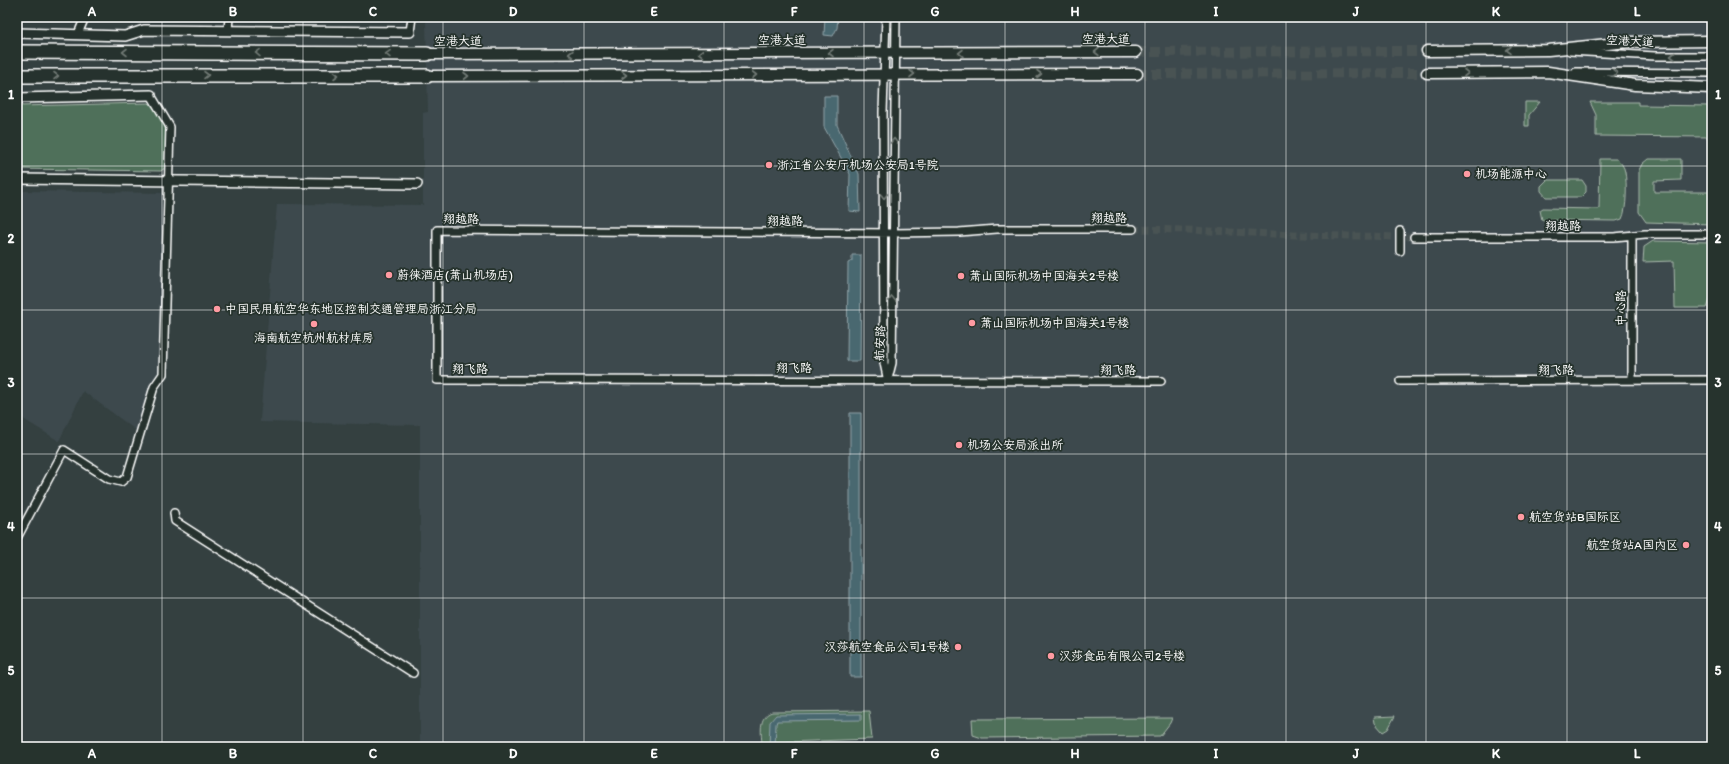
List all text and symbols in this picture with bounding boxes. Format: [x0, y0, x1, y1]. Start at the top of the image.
text: A [87, 4, 97, 19]
text: B [229, 4, 238, 19]
text: C [369, 4, 378, 19]
text: D [509, 4, 518, 19]
text: E [650, 4, 658, 19]
text: F [791, 4, 798, 19]
text: G [931, 4, 940, 19]
text: H [1071, 4, 1080, 19]
text: I [1214, 4, 1219, 19]
text: J [1352, 4, 1360, 19]
text: K [1492, 4, 1501, 19]
text: L [1634, 4, 1641, 19]
street label: 空港大道 [1082, 32, 1130, 46]
street label: 空港大道 [758, 33, 806, 47]
street label: 空港大道 [1606, 33, 1654, 49]
street label: 空港大道 [434, 34, 482, 48]
one-way arrow [1506, 46, 1512, 54]
one-way arrow [122, 48, 128, 56]
one-way arrow [255, 48, 261, 57]
one-way arrow [1094, 48, 1100, 56]
one-way arrow [698, 49, 704, 58]
one-way arrow [828, 49, 834, 57]
one-way arrow [958, 49, 964, 57]
one-way arrow [385, 50, 391, 58]
one-way arrow [568, 50, 574, 58]
one-way arrow [1670, 52, 1676, 60]
one-way arrow [1463, 69, 1469, 77]
one-way arrow [1612, 69, 1618, 77]
one-way arrow [909, 70, 915, 78]
one-way arrow [1036, 70, 1042, 78]
one-way arrow [203, 71, 209, 79]
one-way arrow [333, 71, 339, 79]
one-way arrow [621, 71, 627, 79]
one-way arrow [751, 71, 757, 79]
one-way arrow [53, 72, 59, 80]
one-way arrow [463, 72, 469, 80]
text: 1 [8, 87, 14, 102]
text: 1 [1715, 87, 1721, 102]
one-way arrow [890, 138, 898, 144]
place label: 浙江省公安厅机场公安局1号院 [777, 158, 939, 172]
marker: 浙江省公安厅机场公安局1号院 [764, 160, 774, 170]
place label: 机场能源中心 [1475, 167, 1547, 181]
marker: 机场能源中心 [1462, 169, 1472, 179]
one-way arrow [880, 193, 888, 199]
street label: 翔越路 [1091, 211, 1127, 225]
street label: 翔越路 [443, 212, 479, 226]
street label: 翔越路 [767, 214, 803, 228]
street label: 翔越路 [1545, 219, 1581, 233]
text: 2 [8, 231, 15, 246]
text: 2 [1715, 231, 1722, 246]
place label: 蔚徕酒店(萧山机场店) [397, 268, 513, 282]
place label: 萧山国际机场中国海关2号楼 [969, 269, 1119, 283]
marker: 蔚徕酒店(萧山机场店) [384, 270, 394, 280]
marker: 萧山国际机场中国海关2号楼 [956, 271, 966, 281]
street label: 中心路 [1614, 290, 1628, 326]
one-way arrow [888, 296, 896, 302]
place label: 中国民用航空华东地区控制交通管理局浙江分局 [225, 302, 477, 316]
marker: 中国民用航空华东地区控制交通管理局浙江分局 [212, 304, 222, 314]
place label: 萧山国际机场中国海关1号楼 [980, 316, 1130, 330]
marker: 萧山国际机场中国海关1号楼 [967, 318, 977, 328]
marker: 海南航空杭州航材库房 [309, 319, 319, 329]
street label: 航安路 [872, 325, 888, 361]
place label: 海南航空杭州航材库房 [254, 331, 374, 345]
street label: 翔飞路 [776, 361, 812, 375]
street label: 翔飞路 [452, 362, 488, 376]
street label: 翔飞路 [1100, 363, 1136, 377]
street label: 翔飞路 [1538, 363, 1574, 377]
text: 3 [7, 375, 15, 390]
text: 3 [1714, 375, 1722, 390]
place label: 机场公安局派出所 [967, 438, 1064, 452]
marker: 机场公安局派出所 [954, 440, 964, 450]
place label: 航空货站B国际区 [1529, 510, 1621, 524]
marker: 航空货站B国际区 [1516, 512, 1526, 522]
text: 4 [7, 519, 15, 534]
text: 4 [1714, 519, 1722, 534]
place label: 航空货站A国内区 [1586, 538, 1678, 552]
marker: 航空货站A国内区 [1681, 540, 1691, 550]
place label: 汉莎航空食品公司1号楼 [824, 640, 950, 654]
marker: 汉莎航空食品公司1号楼 [953, 642, 963, 652]
place label: 汉莎食品有限公司2号楼 [1059, 649, 1185, 663]
marker: 汉莎食品有限公司2号楼 [1046, 651, 1056, 661]
text: 5 [8, 663, 15, 678]
text: 5 [1715, 663, 1722, 678]
text: A [87, 746, 97, 761]
text: B [229, 746, 238, 761]
text: C [369, 746, 378, 761]
text: D [509, 746, 518, 761]
text: E [650, 746, 658, 761]
text: F [791, 746, 798, 761]
text: G [931, 746, 940, 761]
text: H [1071, 746, 1080, 761]
text: I [1214, 746, 1219, 761]
text: J [1352, 746, 1360, 761]
text: K [1492, 746, 1501, 761]
text: L [1634, 746, 1641, 761]

